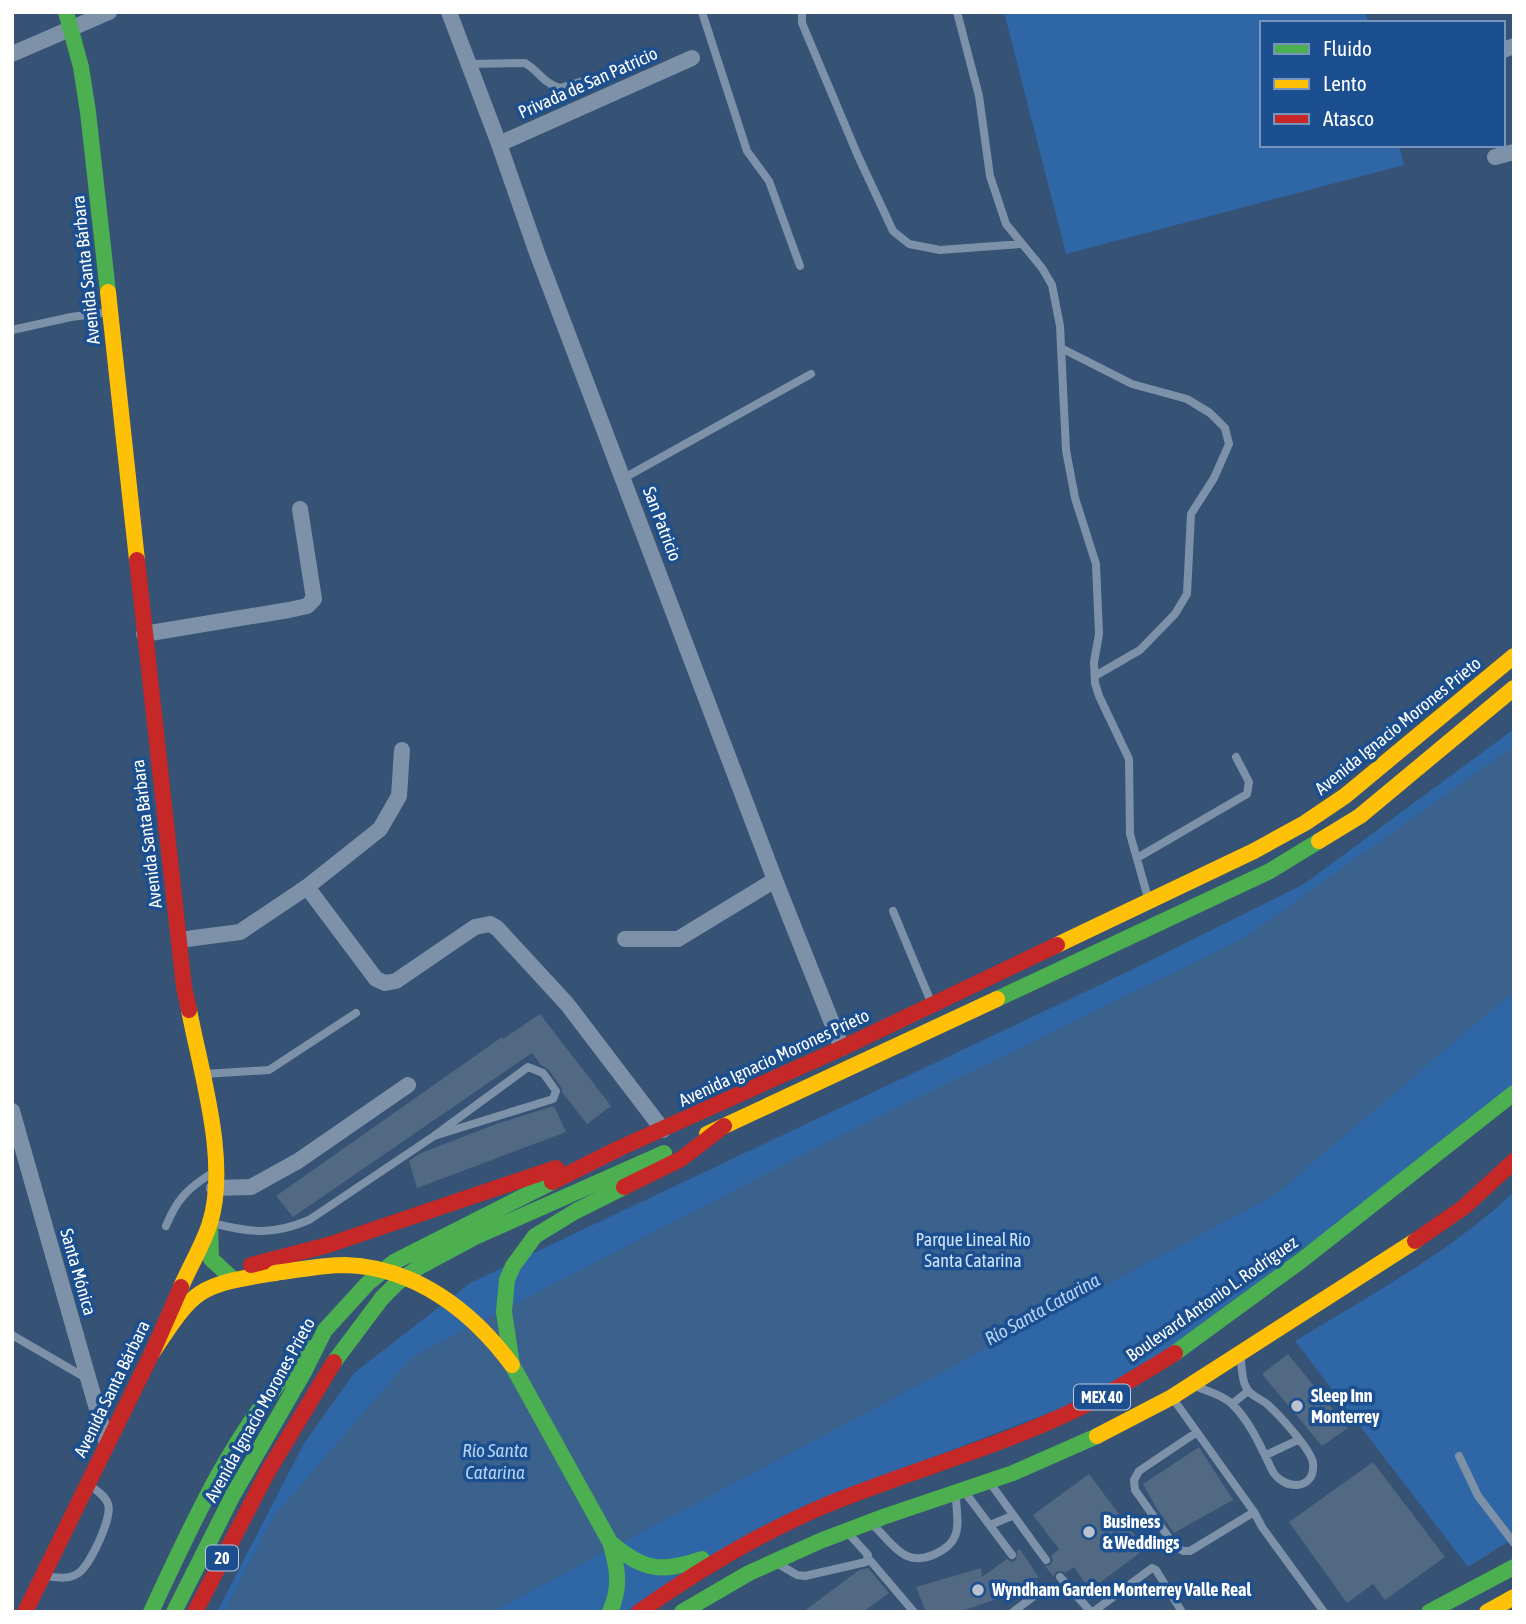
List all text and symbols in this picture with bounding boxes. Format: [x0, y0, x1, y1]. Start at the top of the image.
legend [1260, 21, 1505, 147]
text: Fluido [1323, 36, 1372, 60]
street label: Privada de San Patricio [515, 42, 661, 123]
text: Lento [1323, 71, 1367, 95]
text: Atasco [1323, 106, 1374, 130]
street label: Avenida Santa Bárbara [67, 195, 104, 346]
street label: San Patricio [639, 484, 686, 564]
street label: Avenida Ignacio Morones Prieto [1310, 652, 1485, 799]
street label: Avenida Santa Bárbara [127, 759, 166, 910]
street label: Avenida Ignacio Morones Prieto [675, 1004, 872, 1111]
street label: Santa Mónica [56, 1226, 101, 1318]
park label: Parque Lineal Río Santa Catarina [915, 1229, 1031, 1271]
street label: Boulevard Antonio L. Rodríguez [1122, 1231, 1302, 1366]
water label: Río Santa Catarina [981, 1268, 1103, 1350]
street label: Avenida Ignacio Morones Prieto [200, 1314, 319, 1506]
street label: Avenida Santa Bárbara [69, 1317, 154, 1461]
road number: MEX 40 [1074, 1385, 1130, 1410]
place label: Sleep Inn Monterrey [1311, 1385, 1380, 1427]
marker: Sleep Inn Monterrey [1289, 1398, 1305, 1414]
water label: Río Santa Catarina [462, 1439, 528, 1483]
place label: Business & Weddings [1103, 1511, 1180, 1553]
marker: Business & Weddings [1081, 1524, 1097, 1540]
road number: 20 [206, 1546, 238, 1570]
place label: Wyndham Garden Monterrey Valle Real [991, 1579, 1251, 1600]
marker: Wyndham Garden Monterrey Valle Real [970, 1582, 986, 1598]

